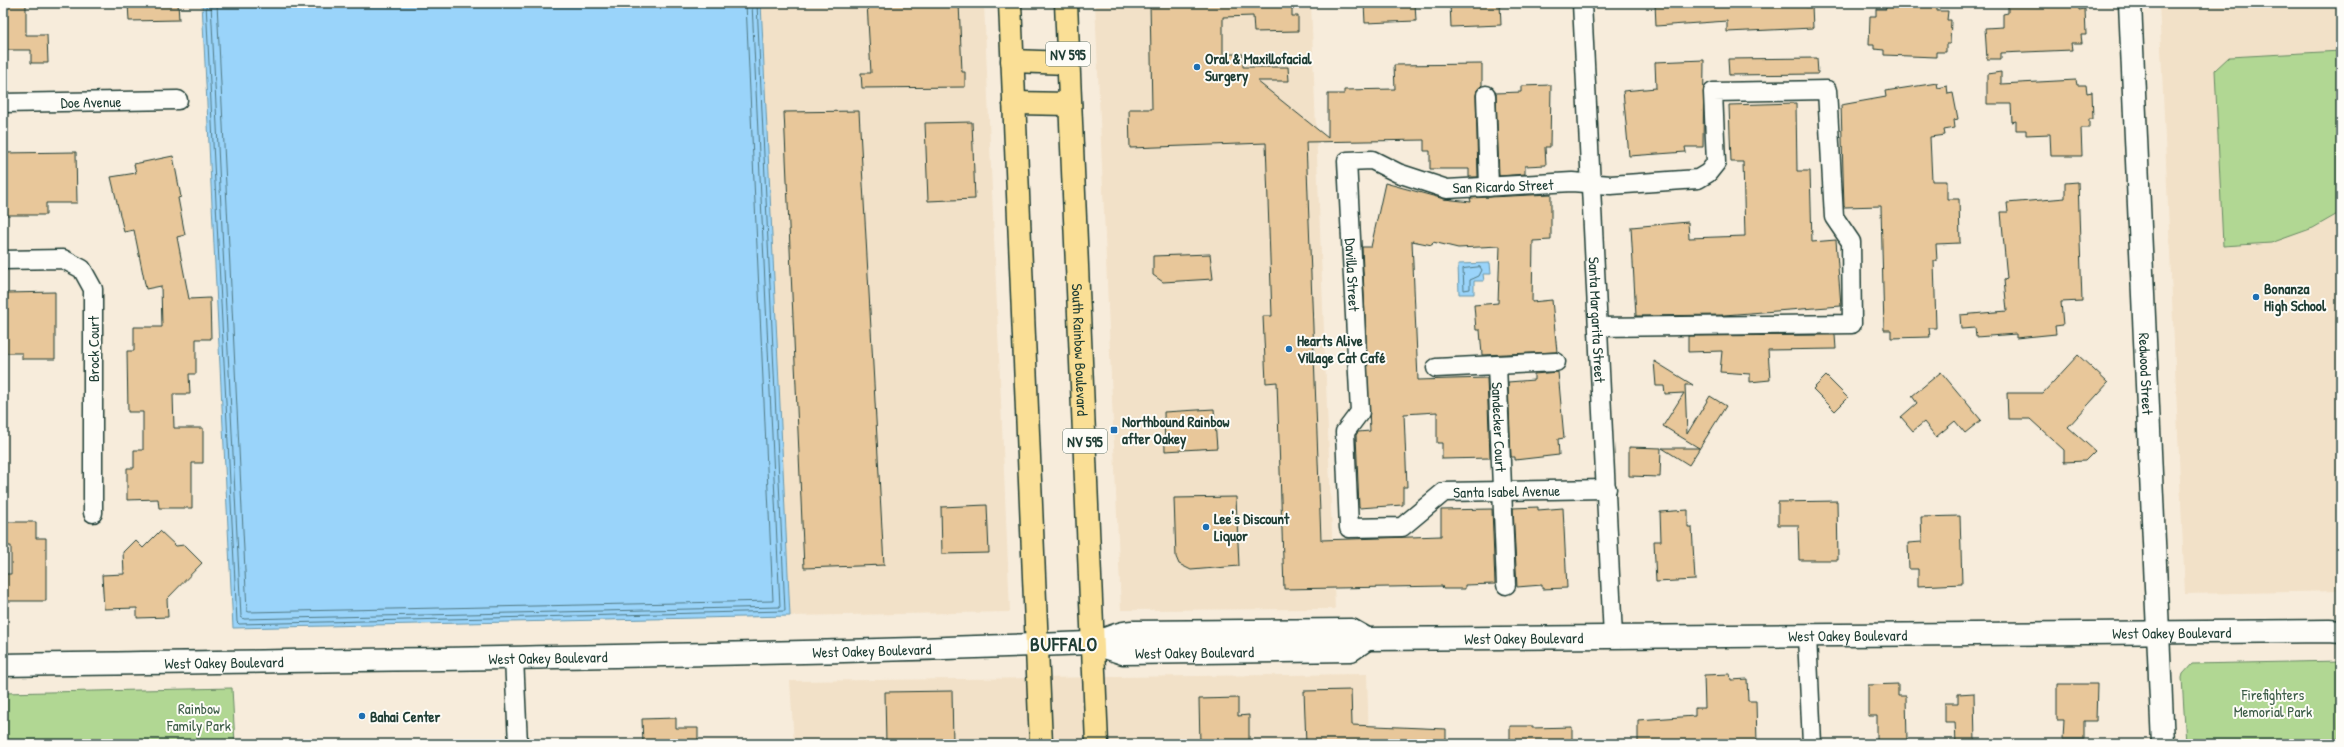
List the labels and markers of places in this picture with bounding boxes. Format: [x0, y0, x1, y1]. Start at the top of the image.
place label: Oral & Maxillofacial Surgery [1205, 48, 1313, 87]
marker: Oral & Maxillofacial Surgery [1192, 62, 1202, 72]
place label: Bonanza High School [2264, 278, 2327, 317]
marker: Bonanza High School [2251, 292, 2261, 302]
place label: Hearts Alive Village Cat Café [1297, 330, 1385, 369]
marker: Hearts Alive Village Cat Café [1284, 344, 1294, 354]
place label: Northbound Rainbow after Oakey [1122, 411, 1230, 450]
marker: Northbound Rainbow after Oakey [1109, 425, 1119, 435]
place label: Lee's Discount Liquor [1214, 508, 1290, 547]
marker: Lee's Discount Liquor [1201, 522, 1211, 532]
place label: Bahai Center [370, 706, 441, 727]
marker: Bahai Center [357, 711, 367, 721]

